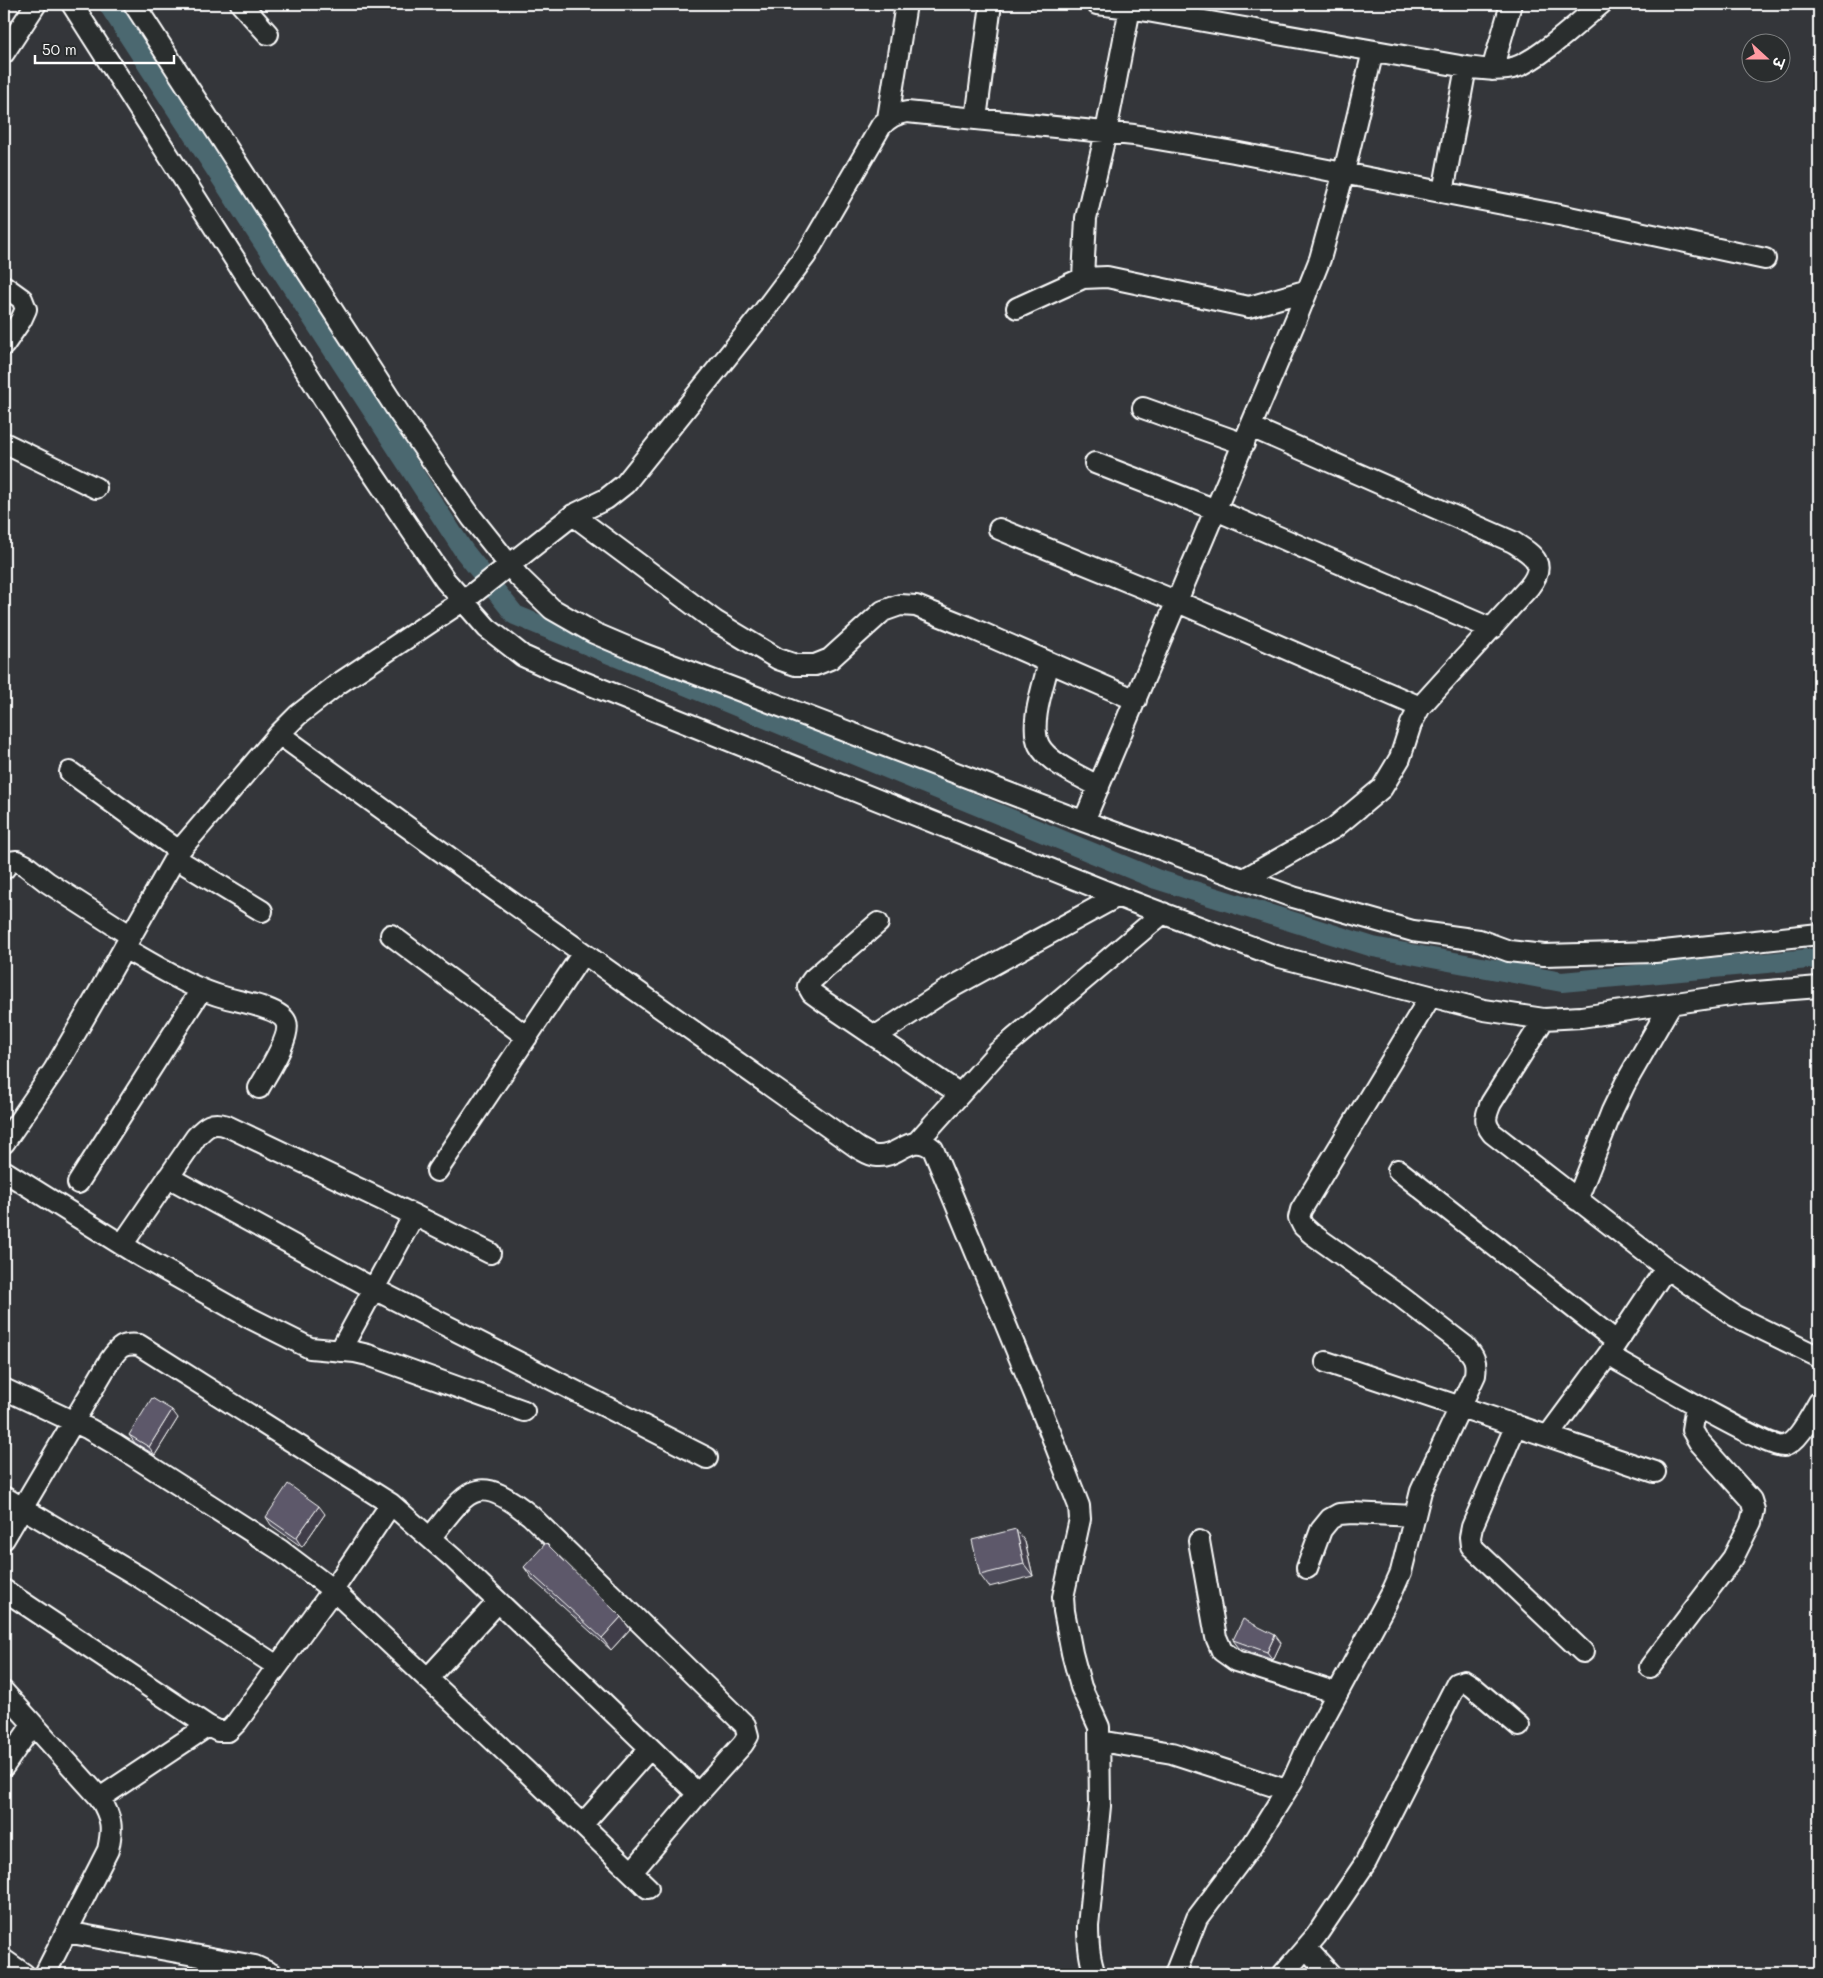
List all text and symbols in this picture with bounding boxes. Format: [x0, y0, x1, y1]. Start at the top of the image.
scale bar [35, 32, 174, 64]
north arrow [1740, 32, 1790, 82]
text: 50 m [42, 39, 77, 59]
text: उ [1767, 53, 1790, 72]

